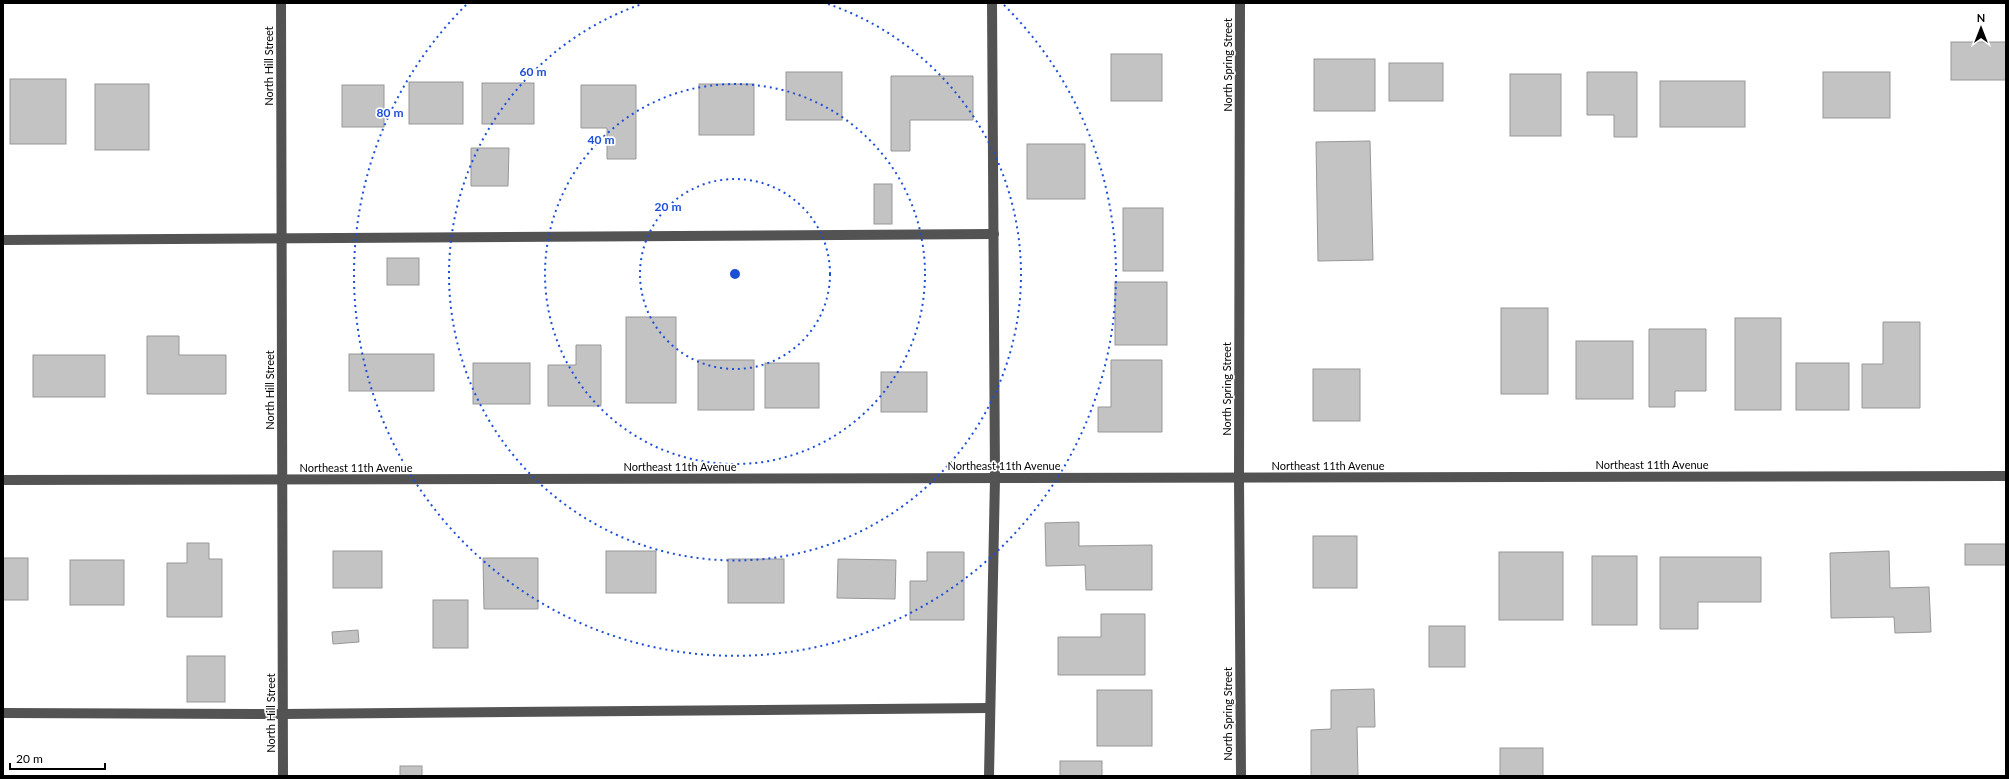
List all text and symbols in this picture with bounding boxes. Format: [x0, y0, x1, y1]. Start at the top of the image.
north arrow [1961, 8, 2001, 48]
text: N [1977, 11, 1985, 24]
street label: North Spring Street [1221, 18, 1234, 112]
street label: North Hill Street [262, 26, 275, 106]
text: 60 m [520, 64, 546, 79]
text: 80 m [377, 105, 403, 120]
text: 40 m [588, 132, 614, 147]
text: 20 m [655, 199, 681, 214]
centre of rings [728, 267, 742, 281]
street label: North Spring Street [1220, 342, 1233, 436]
street label: North Hill Street [263, 350, 276, 430]
street label: Northeast 11th Avenue [1595, 458, 1709, 471]
street label: Northeast 11th Avenue [947, 459, 1061, 472]
street label: Northeast 11th Avenue [1271, 459, 1385, 472]
street label: Northeast 11th Avenue [623, 460, 737, 473]
street label: Northeast 11th Avenue [299, 461, 413, 474]
street label: North Spring Street [1221, 667, 1234, 761]
street label: North Hill Street [264, 673, 277, 753]
scale bar [10, 745, 105, 771]
text: 20 m [16, 751, 43, 766]

